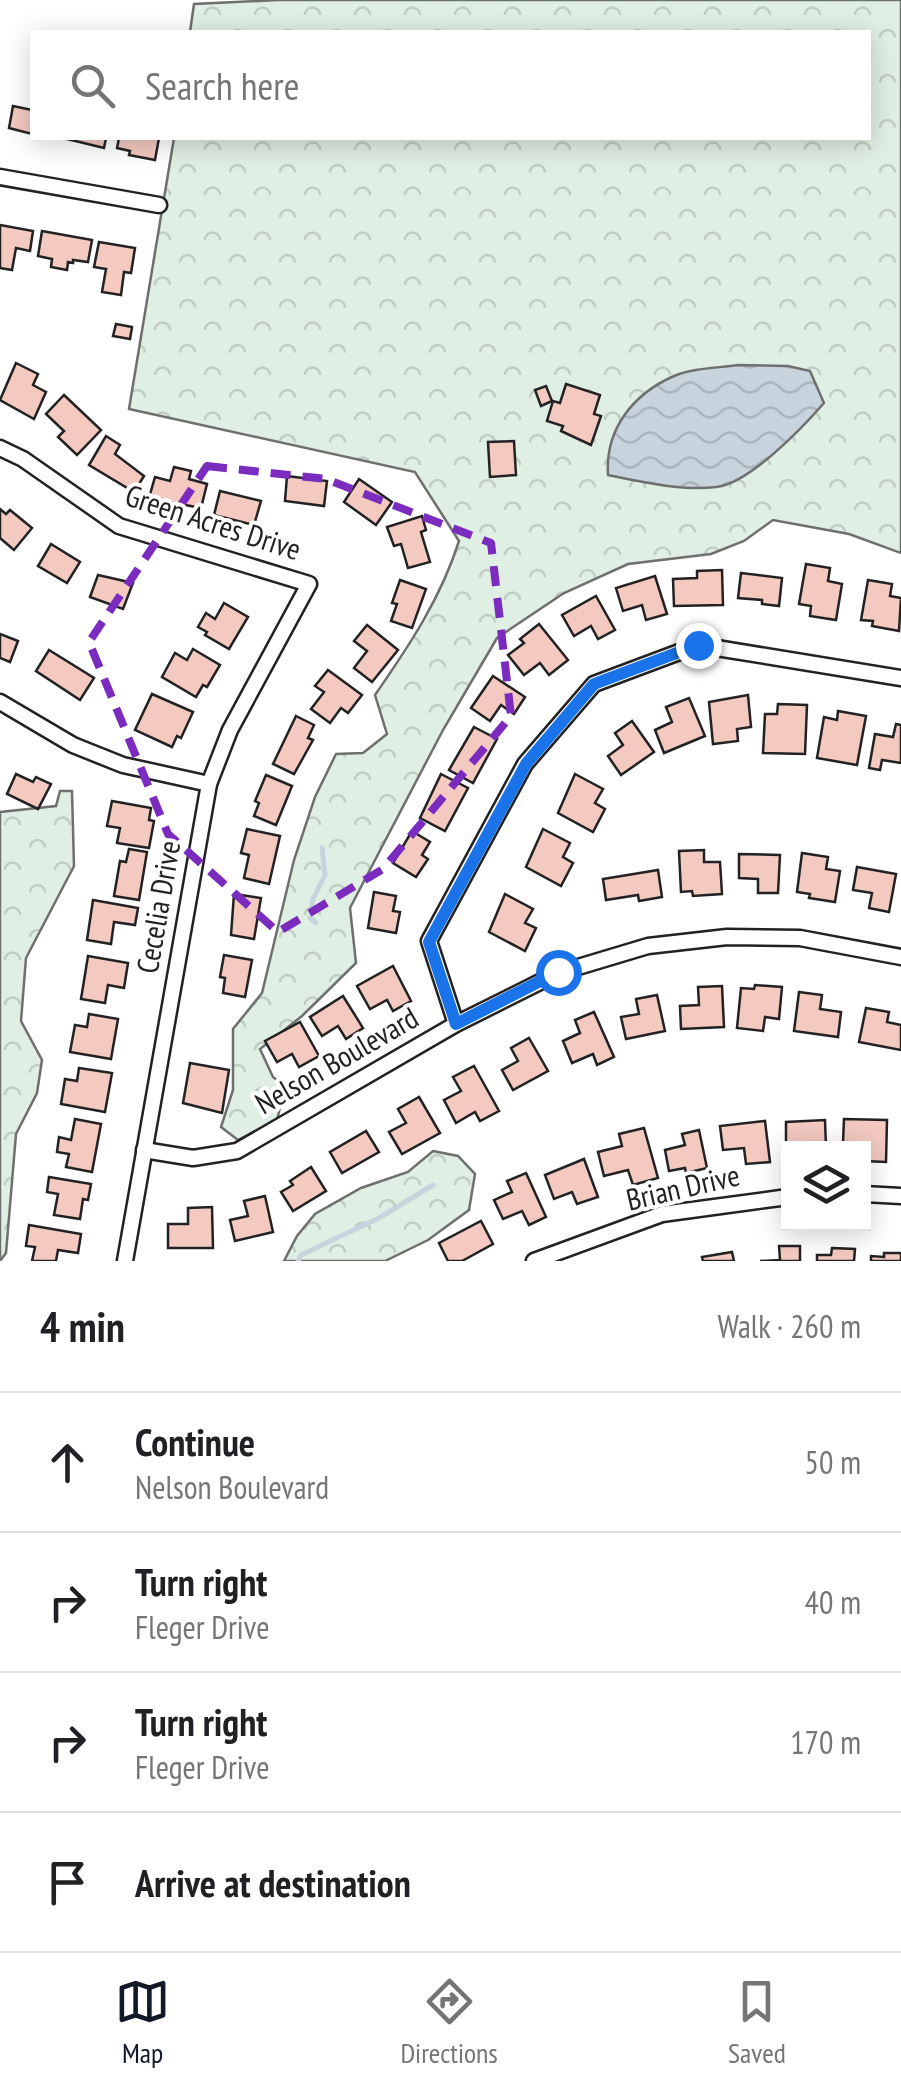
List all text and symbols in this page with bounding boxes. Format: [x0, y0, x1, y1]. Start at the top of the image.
search box [30, 30, 871, 140]
icon: search [65, 58, 120, 113]
text: Search here [145, 61, 299, 110]
street label: Green Acres Drive [121, 475, 306, 568]
route end [676, 623, 722, 669]
street label: Cecelia Drive [127, 837, 188, 976]
route start [536, 950, 582, 996]
street label: Nelson Boulevard [248, 997, 425, 1122]
map controls [781, 1141, 871, 1231]
button: layers [781, 1141, 871, 1231]
street label: Brian Drive [622, 1155, 743, 1218]
text: 4 min [40, 1299, 125, 1354]
text: Walk · 260 m [717, 1305, 861, 1347]
text: Continue [135, 1417, 255, 1466]
icon: ahead [40, 1435, 95, 1490]
text: 50 m [805, 1441, 861, 1483]
text: Nelson Boulevard [135, 1466, 329, 1508]
text: Turn right [135, 1557, 267, 1606]
icon: right [40, 1575, 95, 1630]
text: 40 m [805, 1581, 861, 1623]
text: Fleger Drive [135, 1606, 269, 1648]
text: Turn right [135, 1697, 267, 1746]
icon: right [40, 1715, 95, 1770]
text: 170 m [790, 1721, 861, 1763]
text: Fleger Drive [135, 1746, 269, 1788]
icon: arrive [40, 1855, 95, 1910]
text: Arrive at destination [135, 1858, 411, 1907]
tab: Map [115, 1974, 170, 2071]
tab: Directions [400, 1974, 498, 2071]
tab: Saved [728, 1974, 786, 2071]

